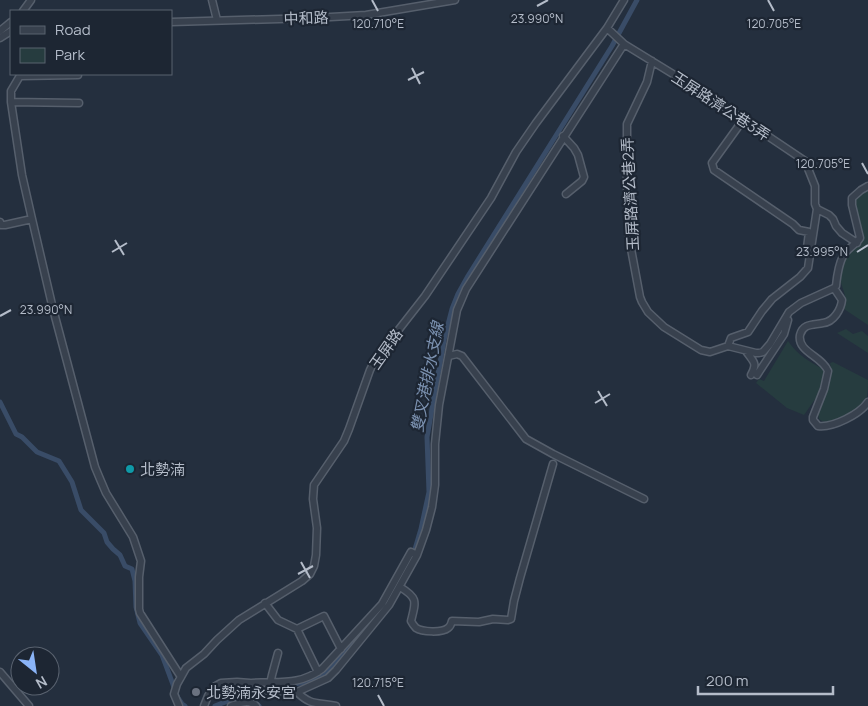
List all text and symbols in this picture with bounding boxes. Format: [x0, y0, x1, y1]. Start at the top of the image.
street label: 中和路 [283, 7, 329, 29]
legend [10, 10, 172, 75]
text: 23.990°N [511, 10, 563, 27]
text: 120.710°E [352, 15, 404, 32]
text: 120.705°E [747, 15, 801, 32]
text: Road [55, 19, 91, 40]
text: Park [55, 44, 85, 65]
street label: 玉屏路濟公巷3弄 [668, 66, 774, 146]
street label: 玉屏路濟公巷2弄 [617, 137, 643, 251]
text: 120.705°E [796, 155, 850, 172]
text: 23.995°N [796, 243, 848, 260]
text: 23.990°N [20, 301, 72, 318]
water label: 雙叉港排水支線 [406, 318, 449, 434]
street label: 玉屏路 [364, 325, 408, 373]
place label: 北勢湳 [140, 459, 185, 480]
marker: 北勢湳 [124, 463, 136, 475]
north arrow [10, 646, 60, 696]
scale bar [698, 664, 833, 696]
text: 200 m [706, 670, 749, 691]
text: N [33, 672, 51, 693]
text: 120.715°E [352, 674, 404, 691]
place label: 北勢湳永安宮 [206, 682, 296, 703]
marker: 北勢湳永安宮 [190, 686, 202, 698]

